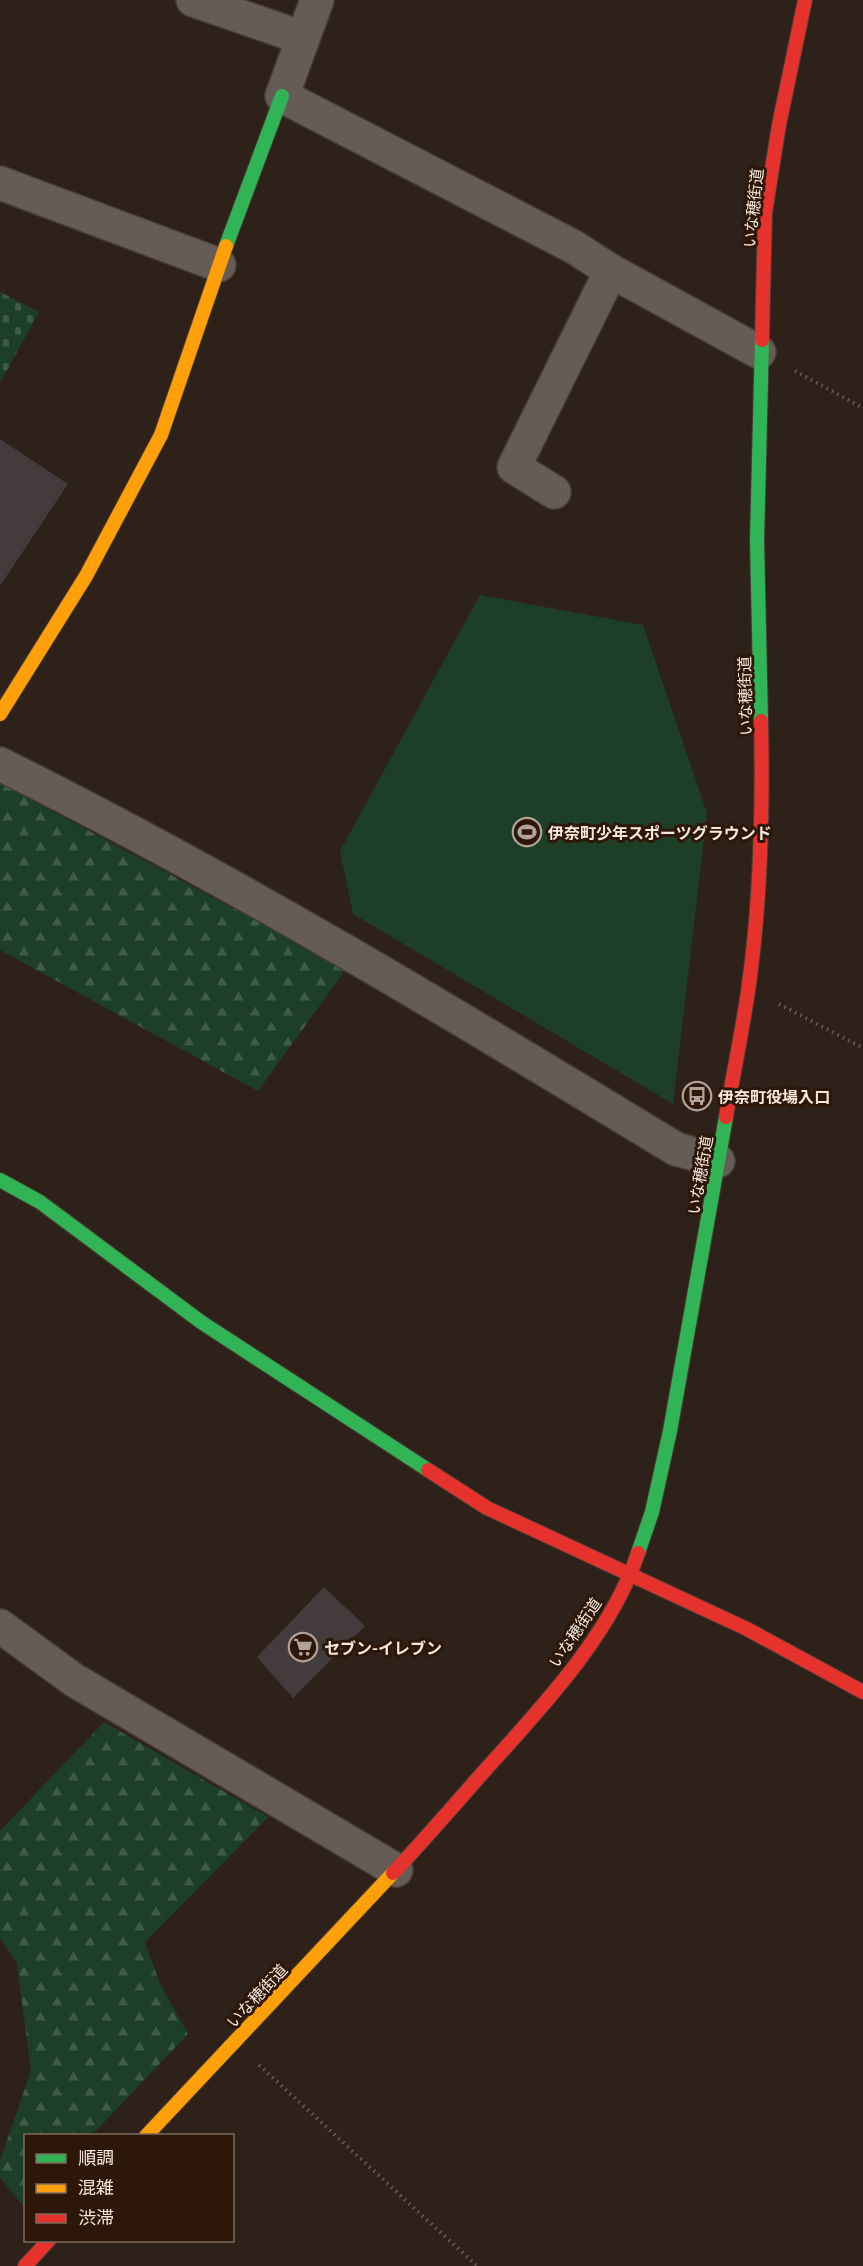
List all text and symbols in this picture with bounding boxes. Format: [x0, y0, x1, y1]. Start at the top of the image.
street label: いな穂街道 [736, 167, 768, 249]
street label: いな穂街道 [731, 656, 757, 736]
sports icon: 伊奈町少年スポーツグラウンド [511, 816, 543, 848]
place label: 伊奈町少年スポーツグラウンド [547, 820, 772, 844]
bus stop icon: 伊奈町役場入口 [681, 1080, 713, 1112]
place label: 伊奈町役場入口 [717, 1084, 830, 1108]
street label: いな穂街道 [680, 1134, 718, 1216]
street label: いな穂街道 [542, 1592, 606, 1672]
supermarket icon: セブン-イレブン [287, 1631, 319, 1663]
place label: セブン-イレブン [324, 1635, 442, 1659]
street label: いな穂街道 [220, 1958, 292, 2032]
legend [24, 2134, 234, 2242]
text: 順調 [78, 2143, 114, 2169]
text: 混雑 [78, 2173, 114, 2199]
text: 渋滞 [78, 2203, 114, 2229]

